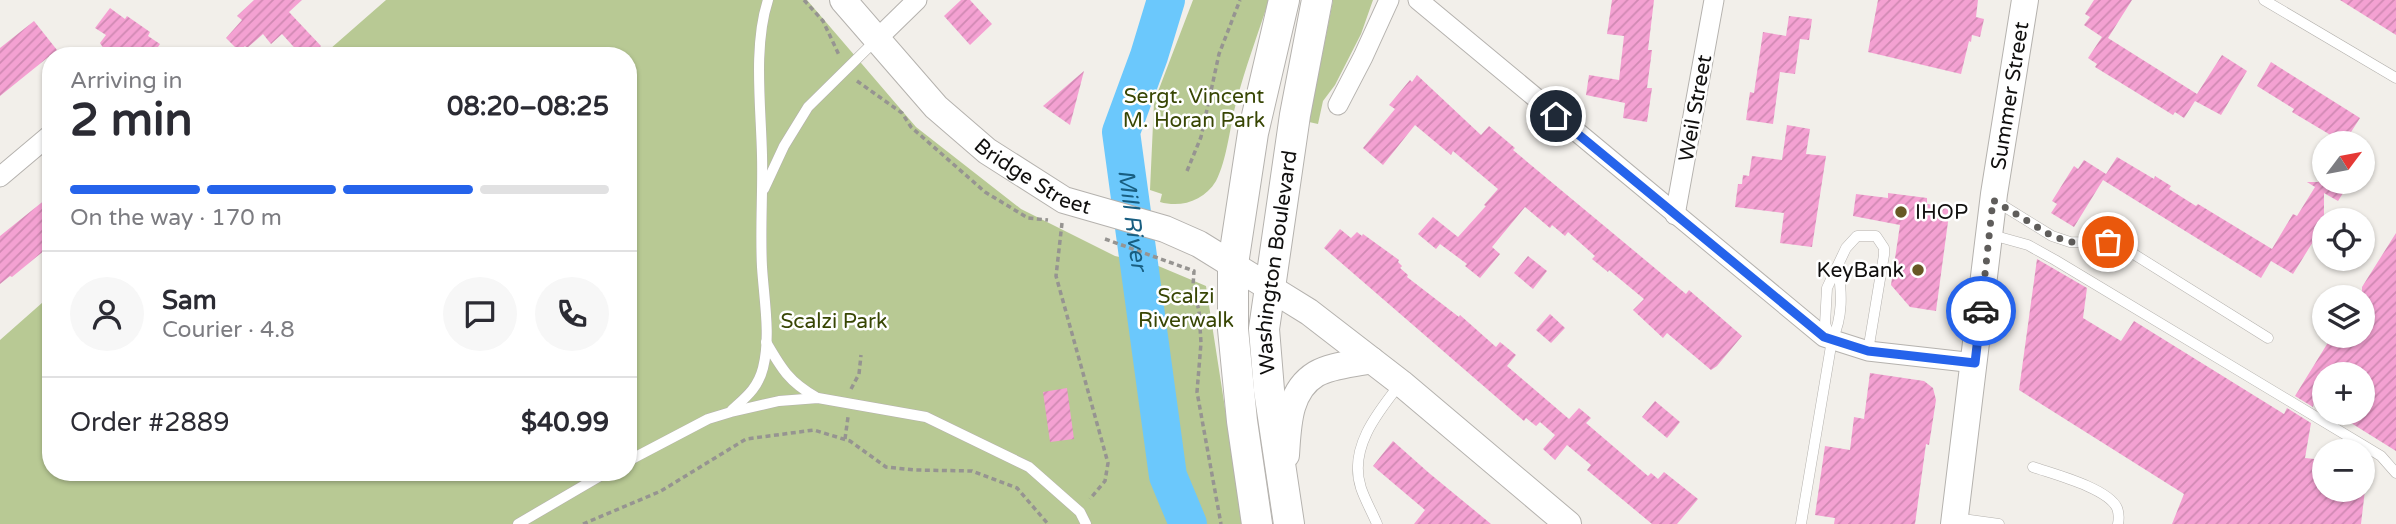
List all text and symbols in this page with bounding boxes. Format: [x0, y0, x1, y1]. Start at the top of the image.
street label: Summer Street [1986, 20, 2034, 172]
street label: Weil Street [1674, 53, 1717, 163]
text: Arriving in [70, 67, 183, 95]
park label: Sergt. Vincent M. Horan Park [1123, 84, 1265, 133]
pin [1526, 86, 1586, 146]
text: 08:20–08:25 [447, 91, 609, 122]
text: 2 min [70, 93, 193, 148]
icon: home [1537, 97, 1575, 135]
north arrow [2312, 131, 2375, 194]
map controls [2312, 131, 2375, 502]
street label: Bridge Street [969, 133, 1094, 220]
street label: Washington Boulevard [1252, 149, 1303, 376]
water label: Mill River [1111, 168, 1153, 275]
place label: IHOP [1915, 200, 1968, 225]
text: On the way · 170 m [70, 204, 282, 232]
marker: IHOP [1893, 204, 1909, 220]
button: locate [2312, 208, 2375, 271]
pin [2078, 212, 2138, 272]
icon: bag [2089, 223, 2127, 261]
place label: KeyBank [1816, 258, 1904, 283]
marker: KeyBank [1910, 262, 1926, 278]
courier [1946, 276, 2016, 346]
button: person [70, 277, 144, 351]
button: chat [443, 277, 517, 351]
button: phone [535, 277, 609, 351]
park label: Scalzi Riverwalk [1138, 284, 1234, 333]
text: Sam [162, 285, 217, 316]
button: layers [2312, 285, 2375, 348]
icon: car [1962, 292, 2000, 330]
park label: Scalzi Park [780, 309, 888, 334]
text: Courier · 4.8 [162, 316, 295, 344]
button: + [2312, 362, 2375, 425]
text: Order #2889 [70, 407, 230, 438]
text: $40.99 [521, 407, 609, 438]
button: − [2312, 439, 2375, 502]

